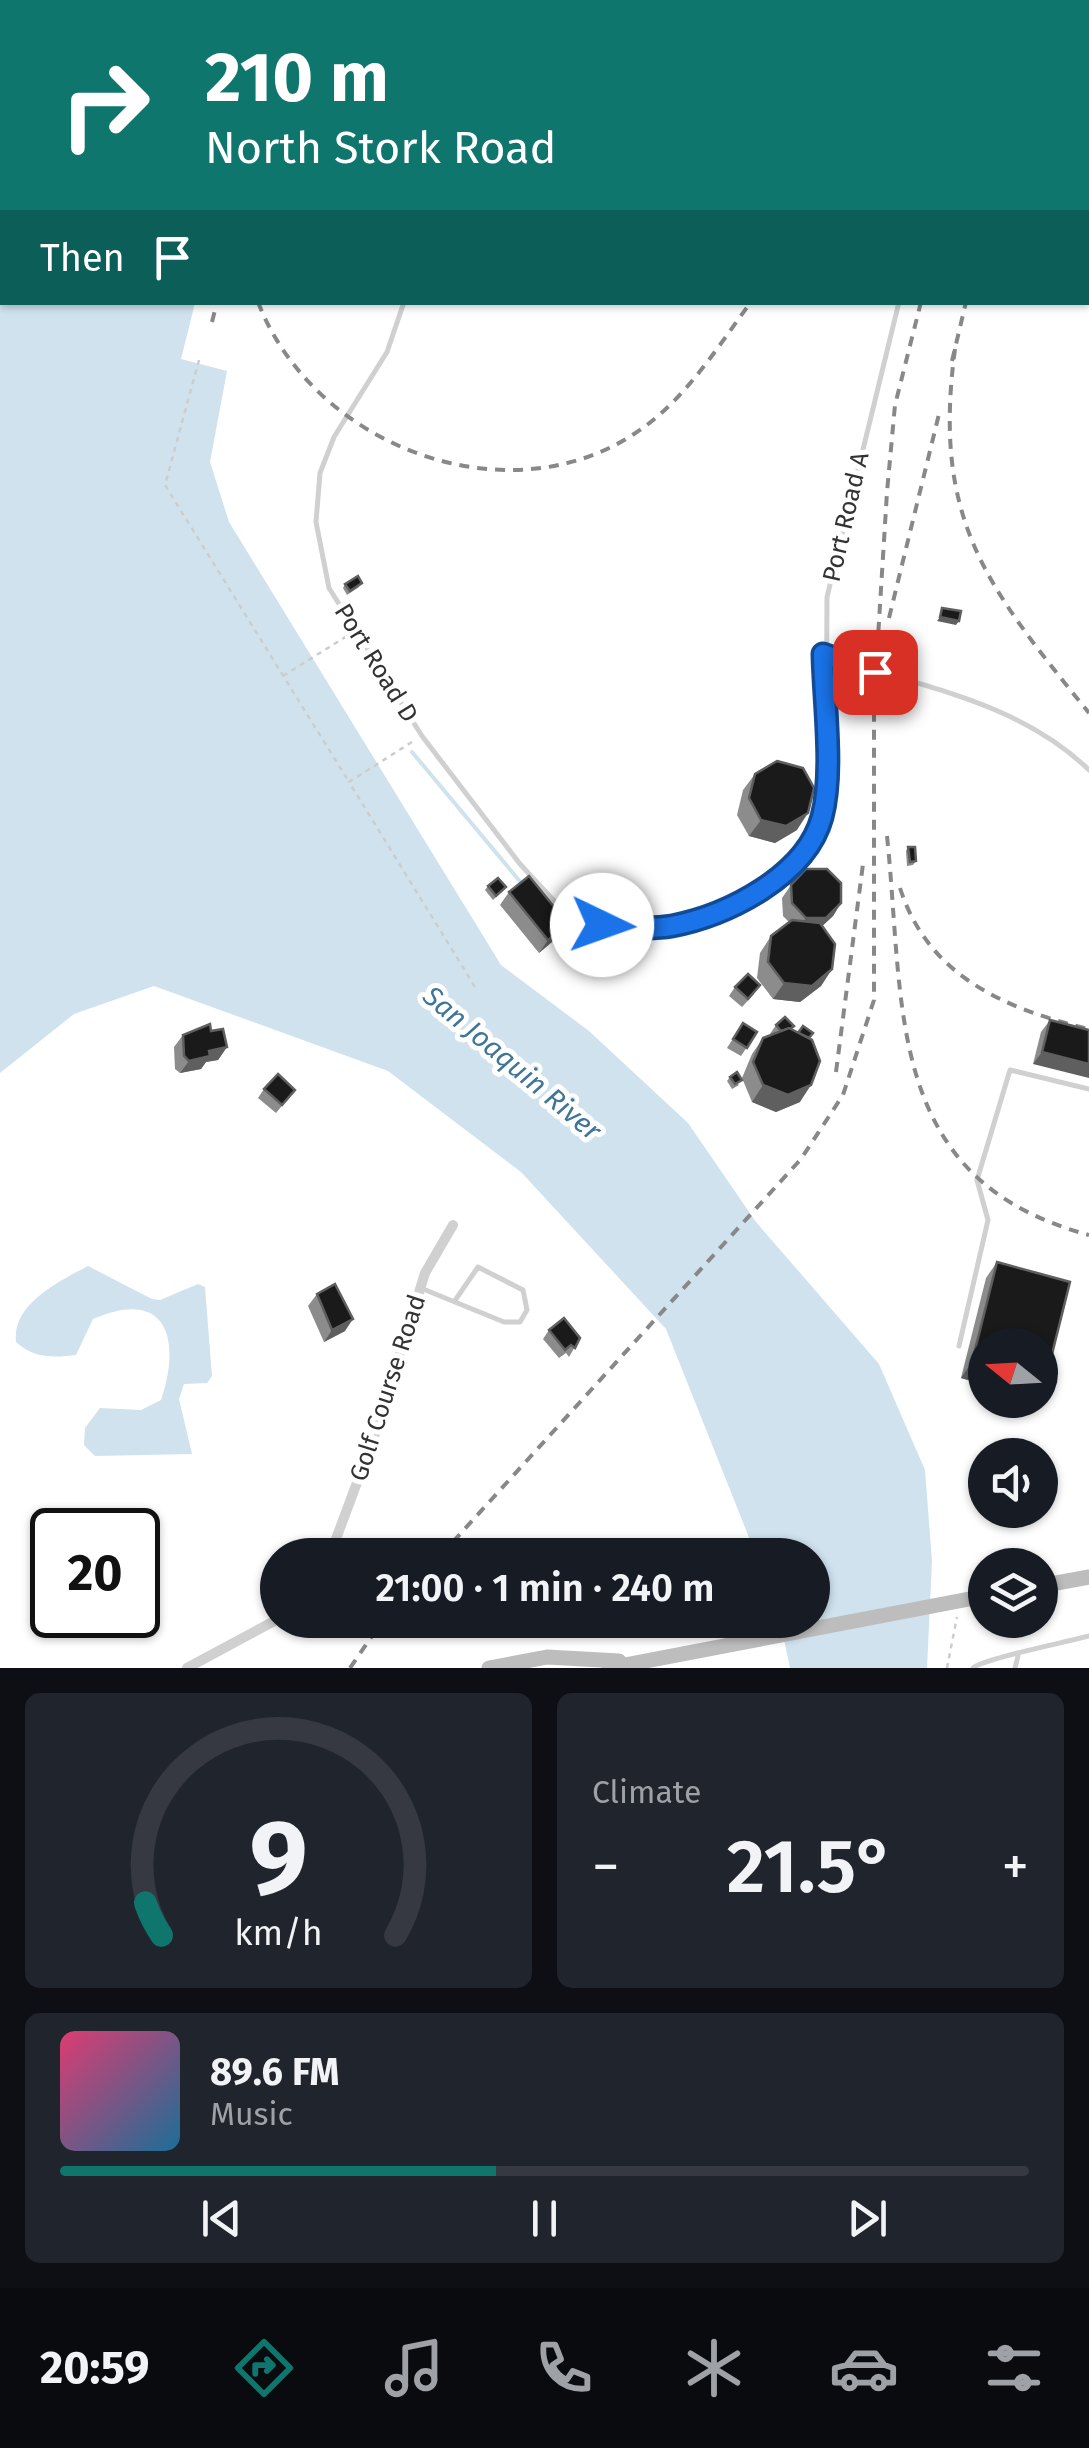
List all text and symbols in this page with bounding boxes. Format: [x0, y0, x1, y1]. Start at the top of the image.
text: 210 m [205, 36, 389, 120]
icon: right [40, 40, 170, 170]
text: North Stork Road [205, 121, 556, 175]
icon: arrive [145, 230, 200, 285]
text: Then [40, 235, 125, 281]
street label: Port Road A [817, 449, 876, 585]
street label: Port Road D [328, 598, 424, 728]
pin [833, 630, 918, 715]
icon: arrive [848, 645, 903, 700]
position arrow [550, 873, 654, 977]
water label: San Joaquin River [416, 978, 609, 1148]
street label: Golf Course Road [344, 1291, 432, 1485]
north arrow [968, 1328, 1058, 1418]
map controls [968, 1328, 1058, 1638]
button: sound [968, 1438, 1058, 1528]
speed limit sign: 20 [30, 1508, 160, 1638]
button: layers [968, 1548, 1058, 1638]
text: 21:00 · 1 min · 240 m [376, 1565, 714, 1611]
text: Climate [592, 1773, 701, 1811]
text: 9 [249, 1796, 308, 1921]
text: 21.5° [727, 1822, 894, 1912]
text: − [592, 1834, 620, 1900]
text: + [1002, 1834, 1029, 1900]
text: km/h [234, 1912, 323, 1954]
text: 89.6 FM [210, 2049, 339, 2095]
text: Music [210, 2095, 293, 2133]
icon: previous [194, 2191, 249, 2246]
icon: pause [517, 2191, 572, 2246]
icon: next [840, 2191, 895, 2246]
icon: directions [229, 2333, 299, 2403]
icon: music [379, 2333, 449, 2403]
icon: phone [529, 2333, 599, 2403]
icon: climate [679, 2333, 749, 2403]
icon: car [829, 2333, 899, 2403]
icon: filters [979, 2333, 1049, 2403]
text: 20:59 [40, 2341, 149, 2395]

